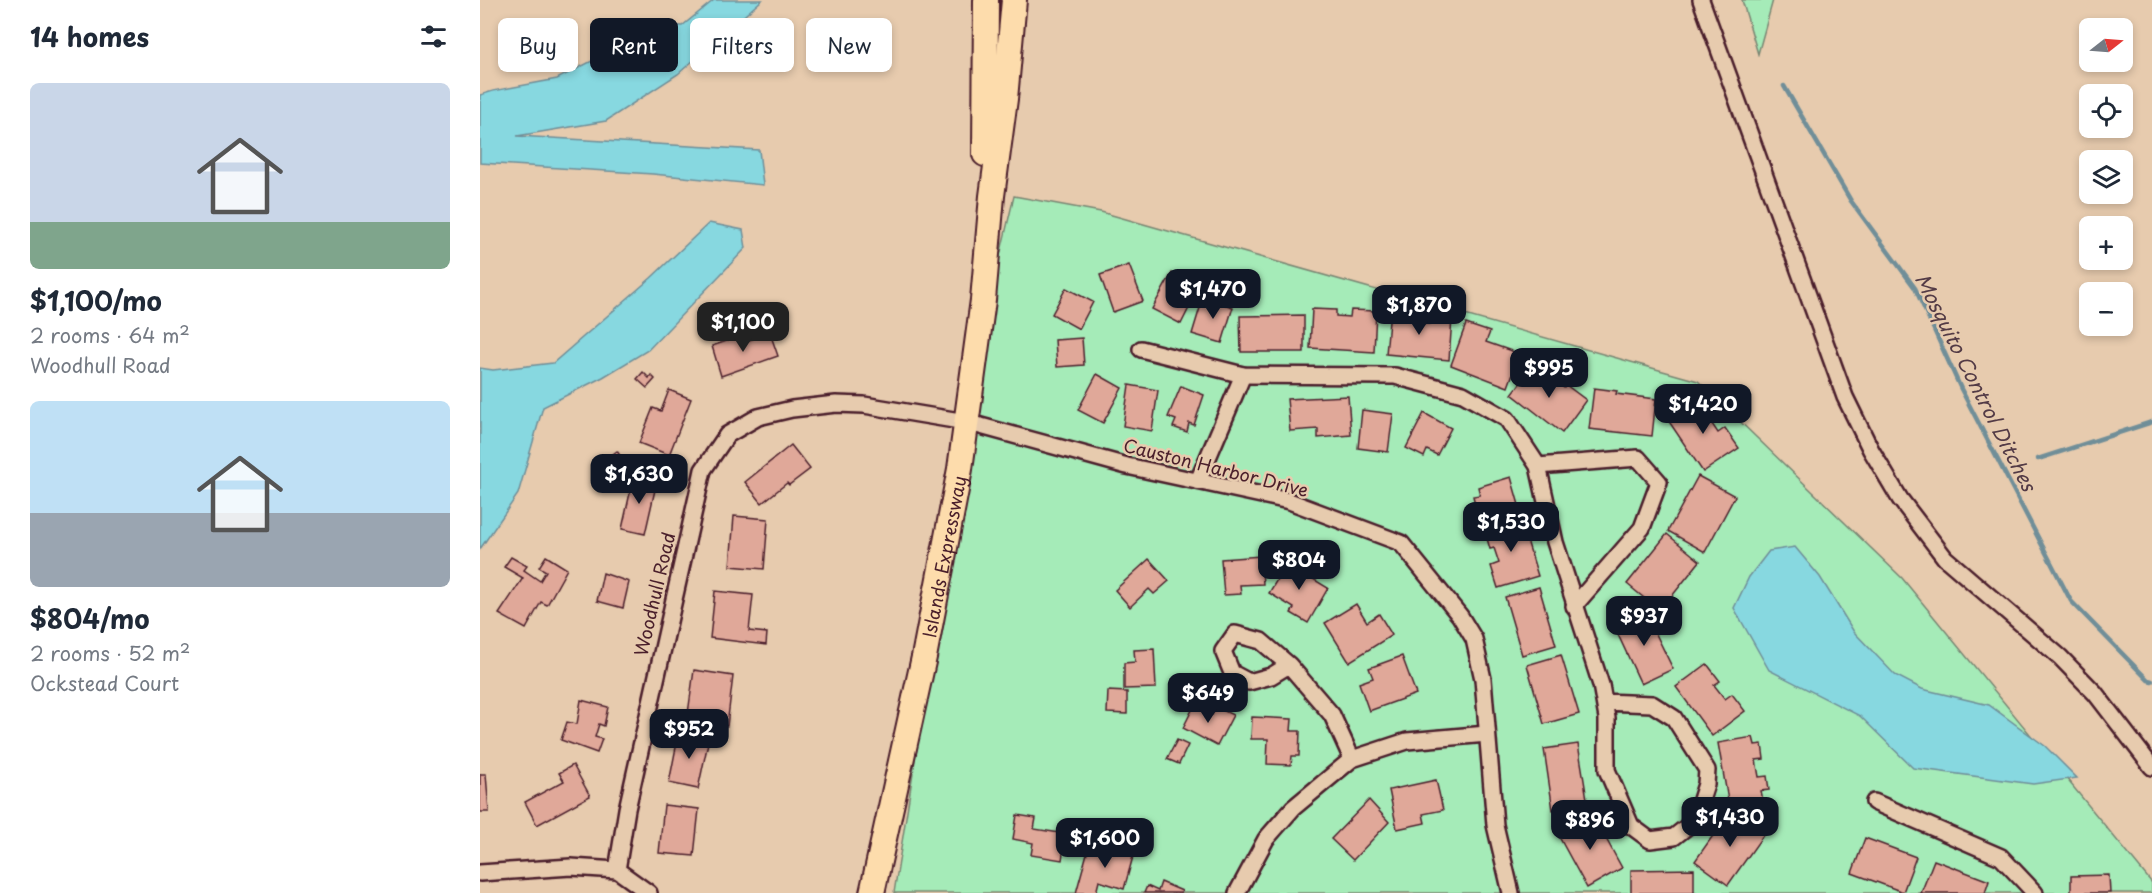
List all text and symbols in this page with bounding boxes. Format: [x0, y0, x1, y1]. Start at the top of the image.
text: 14 homes [30, 17, 149, 56]
chip: Buy [498, 18, 578, 72]
chip: Rent [590, 18, 678, 72]
chip: Filters [690, 18, 794, 72]
chip: New [806, 18, 892, 72]
north arrow [2079, 18, 2133, 72]
map controls [2079, 18, 2133, 336]
icon: filters [417, 20, 450, 53]
button: locate [2079, 84, 2133, 138]
icon: home [186, 122, 294, 230]
button: layers [2079, 150, 2133, 204]
button: + [2079, 216, 2133, 270]
water label: Mosquito Control Ditches [1908, 268, 2045, 498]
pin: $1,470 [1164, 269, 1262, 320]
text: $1,470 [1180, 273, 1246, 303]
text: $1,100/mo [30, 281, 162, 320]
button: − [2079, 282, 2133, 336]
pin: $1,870 [1370, 285, 1468, 336]
text: $1,870 [1386, 289, 1452, 319]
pin: $1,100 [694, 302, 792, 353]
text: $1,100 [711, 306, 775, 336]
text: 2 rooms · 64 m² [30, 320, 190, 350]
pin: $995 [1513, 348, 1585, 399]
text: Woodhull Road [30, 350, 171, 380]
text: $995 [1524, 352, 1574, 382]
pin: $1,420 [1654, 384, 1752, 435]
text: $1,420 [1668, 388, 1738, 418]
street label: Causton Harbor Drive [1121, 431, 1311, 503]
icon: home [186, 440, 294, 548]
pin: $1,630 [590, 454, 688, 505]
text: $1,630 [605, 458, 673, 488]
street label: Islands Expressway [915, 473, 972, 640]
pin: $1,530 [1462, 502, 1560, 553]
text: $1,530 [1477, 506, 1545, 536]
street label: Woodhull Road [627, 529, 681, 659]
pin: $804 [1263, 540, 1335, 591]
text: $804 [1272, 544, 1326, 574]
pin: $937 [1608, 596, 1680, 647]
text: $804/mo [30, 599, 150, 638]
text: $937 [1620, 600, 1668, 630]
text: 2 rooms · 52 m² [30, 638, 190, 668]
text: Ockstead Court [30, 668, 179, 698]
pin: $649 [1172, 673, 1244, 724]
text: $649 [1182, 677, 1234, 707]
pin: $952 [653, 709, 725, 760]
text: $952 [664, 713, 714, 743]
pin: $1,430 [1681, 797, 1779, 848]
pin: $896 [1554, 800, 1626, 851]
text: $1,430 [1696, 801, 1764, 831]
text: $896 [1565, 804, 1615, 834]
pin: $1,600 [1056, 818, 1154, 869]
text: $1,600 [1070, 822, 1140, 852]

